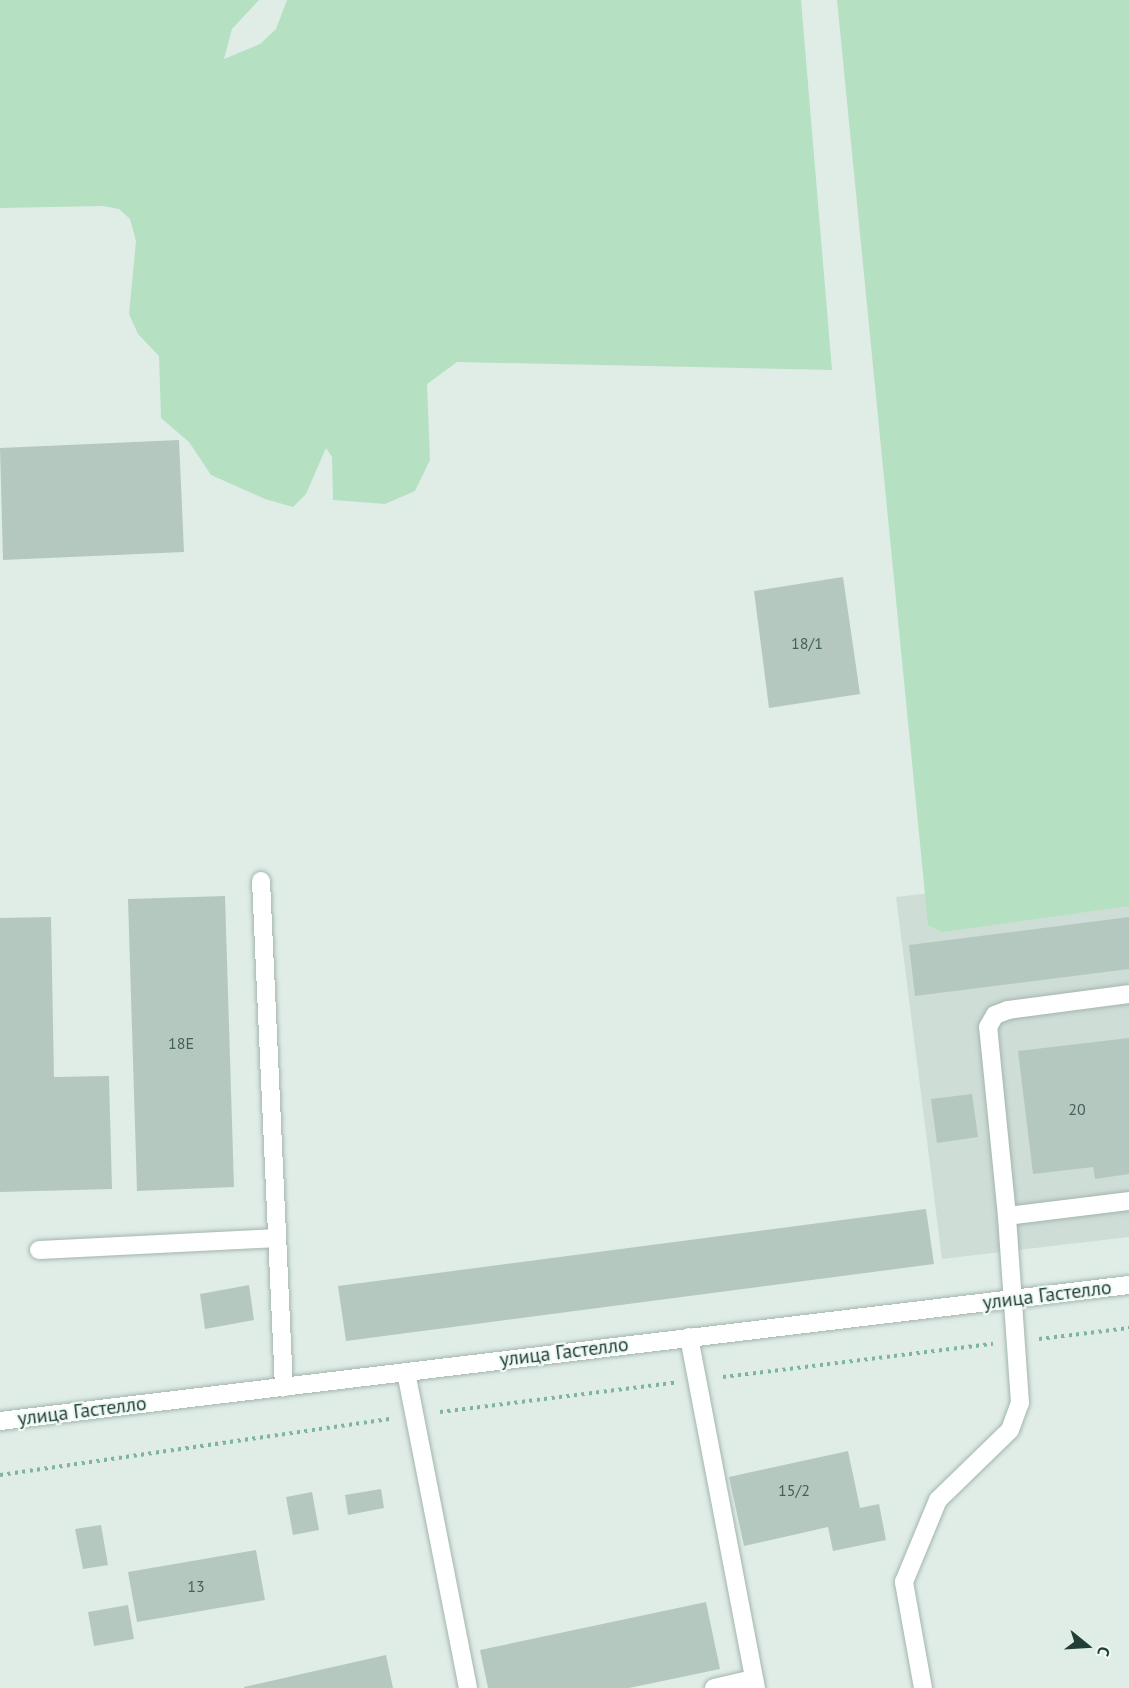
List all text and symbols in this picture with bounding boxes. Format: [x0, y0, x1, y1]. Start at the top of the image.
house number: 18/1 [791, 633, 823, 653]
house number: 18Е [168, 1033, 194, 1053]
house number: 20 [1068, 1099, 1086, 1119]
street label: улица Гастелло [981, 1275, 1113, 1315]
street label: улица Гастелло [498, 1332, 630, 1372]
street label: улица Гастелло [16, 1391, 148, 1431]
house number: 15/2 [778, 1480, 810, 1500]
house number: 13 [187, 1576, 205, 1596]
north arrow [1057, 1616, 1117, 1676]
text: С [1093, 1644, 1115, 1659]

